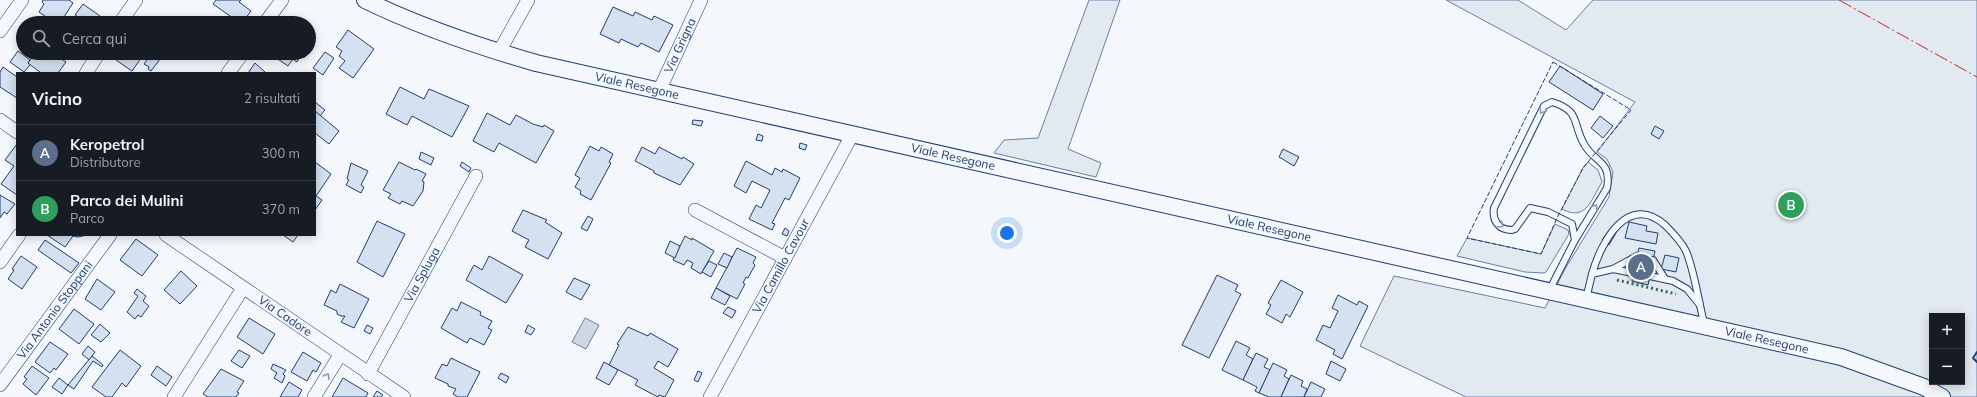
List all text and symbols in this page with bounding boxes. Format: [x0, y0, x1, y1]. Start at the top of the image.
street label: Via Grigna [660, 15, 699, 75]
search box [16, 16, 316, 60]
icon: search [30, 27, 52, 49]
text: Cerca qui [62, 29, 127, 48]
street label: Viale Resegone [594, 69, 681, 102]
text: Vicino [32, 88, 82, 109]
text: 2 risultati [244, 90, 300, 106]
one-way arrow [1540, 106, 1547, 113]
text: Keropetrol [70, 135, 144, 154]
street label: Viale Resegone [910, 140, 997, 173]
text: A [40, 145, 50, 161]
text: 300 m [262, 145, 300, 161]
text: Distributore [70, 154, 140, 170]
pin: B [1778, 190, 1804, 220]
text: Parco dei Mulini [70, 191, 183, 210]
text: B [41, 201, 49, 217]
text: 370 m [262, 201, 300, 217]
one-way arrow [1591, 204, 1598, 211]
text: Parco [70, 210, 104, 226]
street label: Viale Resegone [1226, 211, 1313, 244]
street label: Via Camillo Cavour [749, 215, 813, 316]
one-way arrow [1496, 220, 1503, 227]
your location [997, 223, 1017, 243]
street label: Via Spluga [401, 244, 443, 305]
pin: A [1628, 252, 1654, 282]
street label: Via Antonio Stoppani [14, 257, 96, 362]
street label: Via Cadore [256, 292, 315, 339]
map controls [1929, 313, 1965, 385]
button: + [1929, 313, 1965, 349]
street label: Viale Resegone [1723, 323, 1810, 357]
button: − [1929, 349, 1965, 385]
one-way arrow [323, 373, 330, 380]

